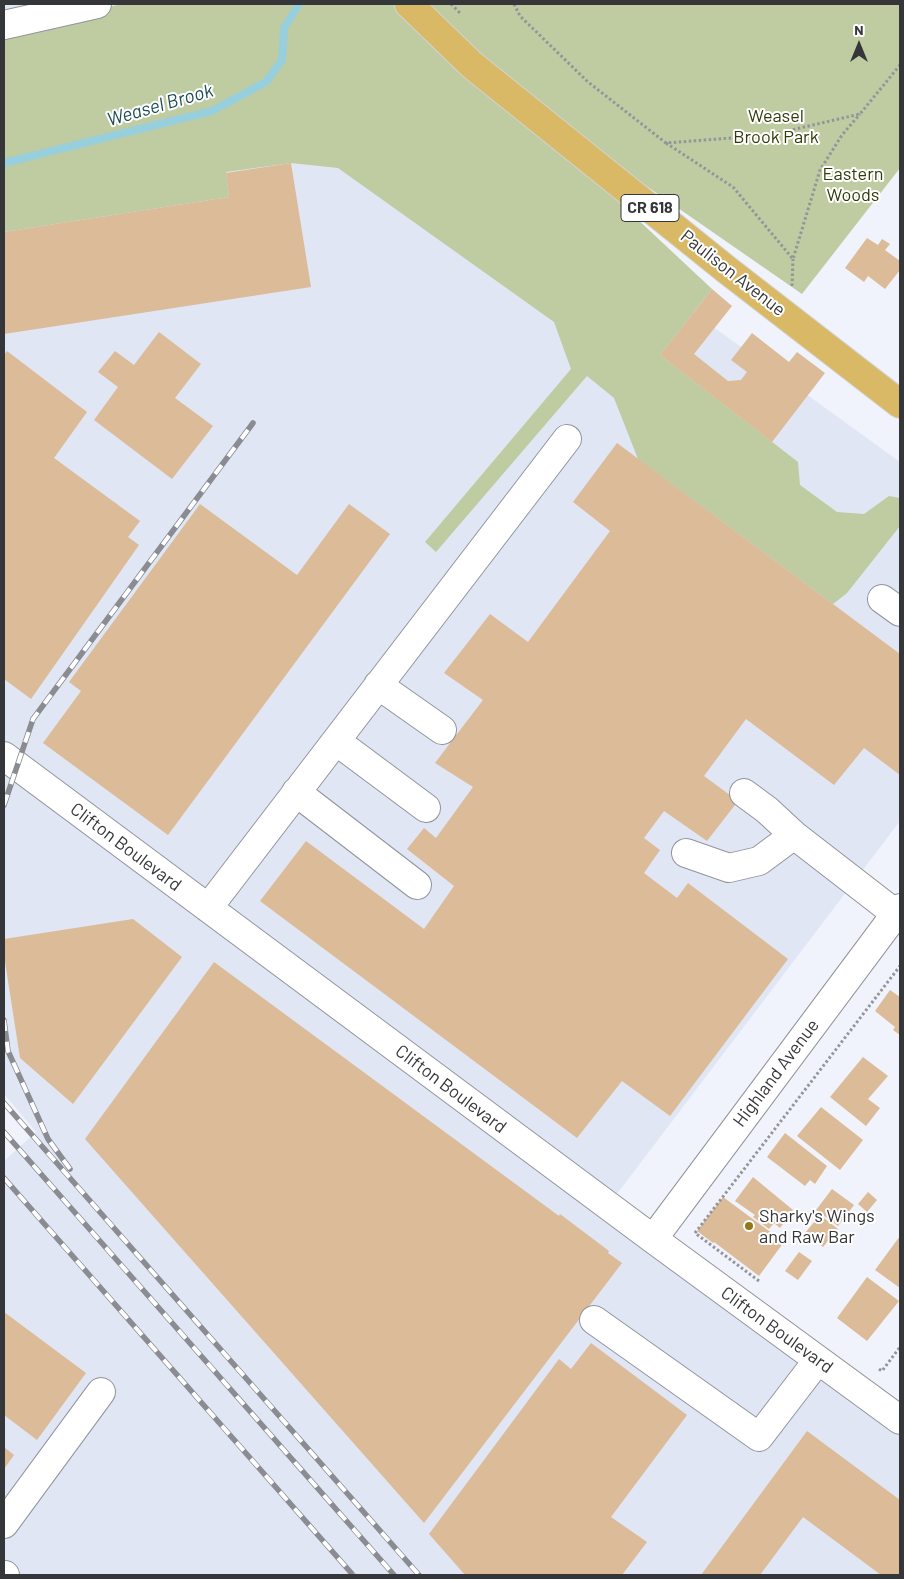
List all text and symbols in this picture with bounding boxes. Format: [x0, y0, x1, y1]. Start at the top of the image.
north arrow [834, 20, 884, 70]
text: N [854, 21, 864, 38]
water label: Weasel Brook [104, 79, 216, 131]
park label: Weasel Brook Park [733, 105, 819, 148]
park label: Eastern Woods [823, 163, 883, 205]
road number: CR 618 [621, 194, 679, 222]
street label: Paulison Avenue [676, 225, 790, 321]
street label: Clifton Boulevard [66, 798, 186, 896]
street label: Highland Avenue [728, 1015, 824, 1131]
street label: Clifton Boulevard [391, 1040, 511, 1138]
place label: Sharky's Wings and Raw Bar [759, 1205, 875, 1248]
marker: Sharky's Wings and Raw Bar [743, 1220, 755, 1232]
street label: Clifton Boulevard [717, 1282, 837, 1378]

